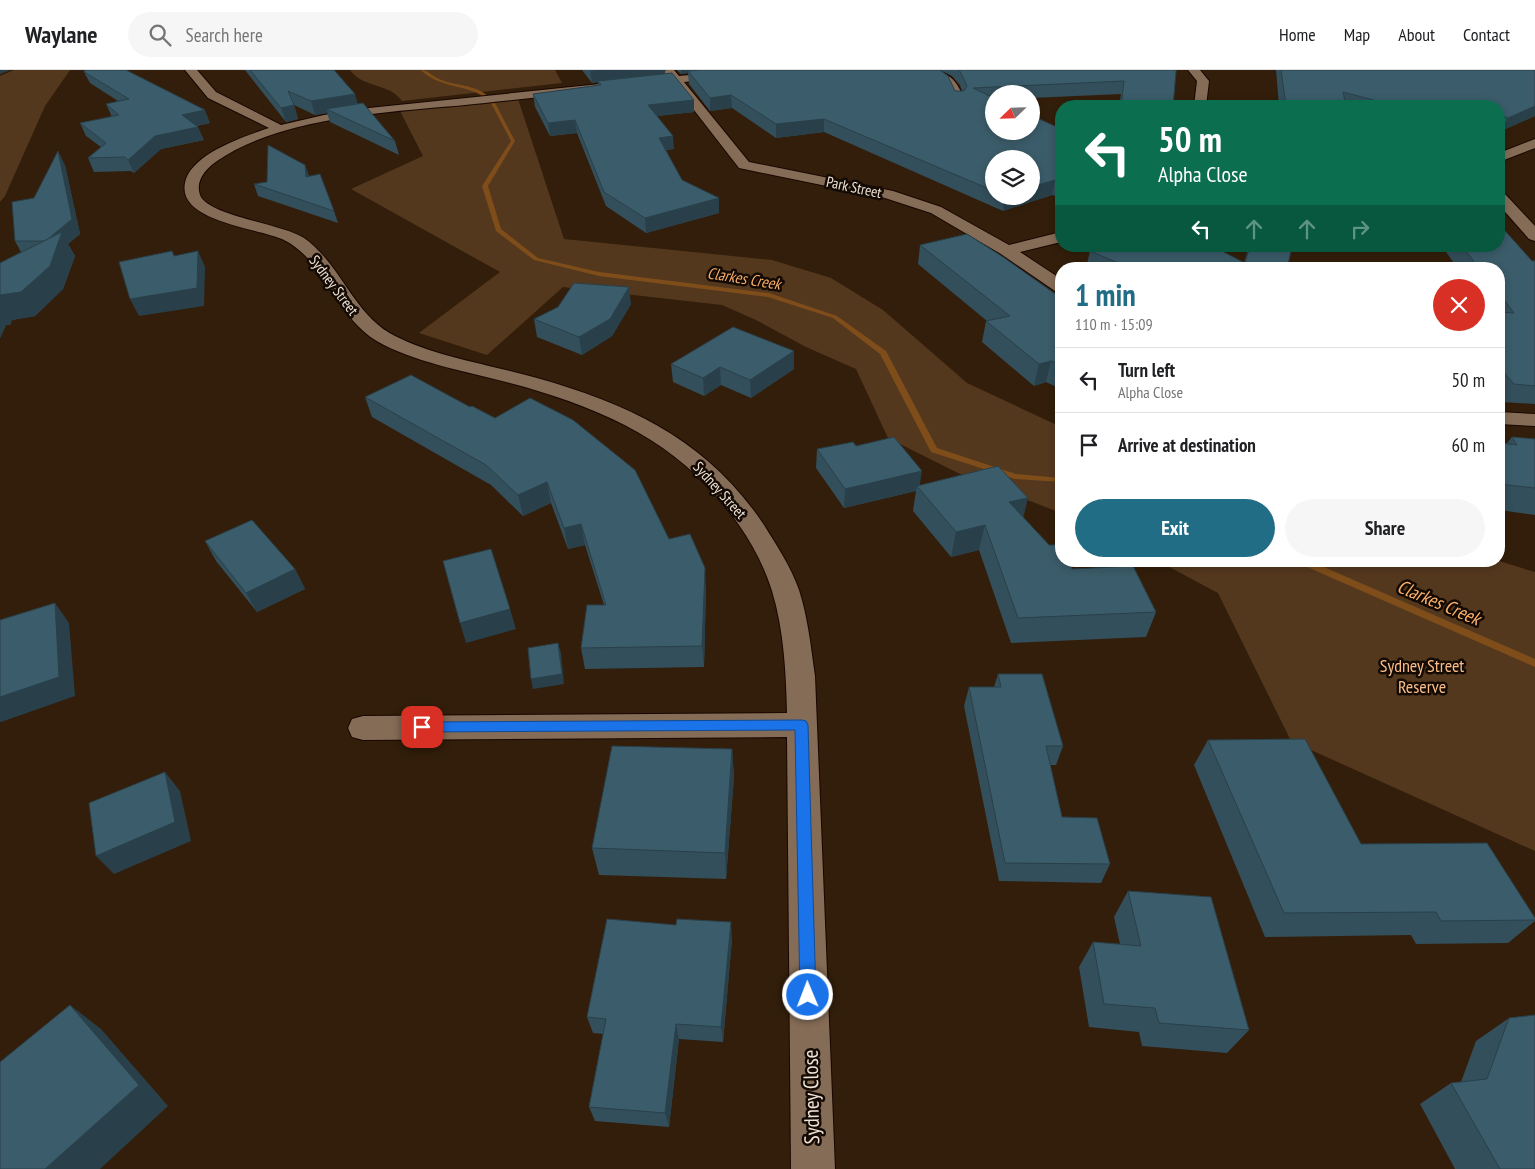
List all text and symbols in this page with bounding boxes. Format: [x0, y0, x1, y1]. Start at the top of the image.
search box [128, 12, 478, 57]
text: Waylane [25, 19, 98, 50]
icon: search [146, 21, 174, 49]
text: Search here [186, 23, 263, 47]
text: Home [1279, 23, 1316, 46]
text: Map [1344, 23, 1370, 46]
text: About [1398, 23, 1435, 46]
text: Contact [1463, 23, 1510, 46]
north arrow [985, 85, 1040, 140]
map controls [985, 85, 1040, 205]
text: 50 m [1158, 116, 1222, 162]
icon: left [1075, 120, 1140, 185]
button: layers [985, 150, 1040, 205]
text: Alpha Close [1158, 160, 1247, 188]
street label: Park Street [825, 172, 883, 202]
icon: left [1187, 215, 1215, 243]
icon: ahead [1240, 215, 1268, 243]
icon: ahead [1293, 215, 1321, 243]
icon: right [1346, 215, 1374, 243]
street label: Sydney Street [305, 251, 363, 319]
water label: Clarkes Creek [706, 262, 784, 294]
text: 1 min [1075, 275, 1136, 314]
button: close [1433, 279, 1485, 331]
text: 110 m · 15:09 [1075, 314, 1153, 334]
text: Turn left [1118, 358, 1175, 382]
icon: left [1075, 366, 1103, 394]
text: 50 m [1452, 368, 1485, 392]
text: Alpha Close [1118, 382, 1183, 402]
icon: arrive [1075, 431, 1103, 459]
text: Arrive at destination [1118, 433, 1256, 457]
text: 60 m [1452, 433, 1485, 457]
street label: Sydney Street [689, 457, 751, 523]
button: Exit [1075, 499, 1275, 557]
button: Share [1285, 499, 1485, 557]
water label: Clarkes Creek [1394, 574, 1487, 631]
park label: Sydney Street Reserve [1380, 654, 1464, 698]
pin [401, 706, 443, 748]
icon: arrive [408, 713, 436, 741]
position arrow [781, 968, 833, 1020]
street label: Sydney Close [797, 1049, 825, 1145]

